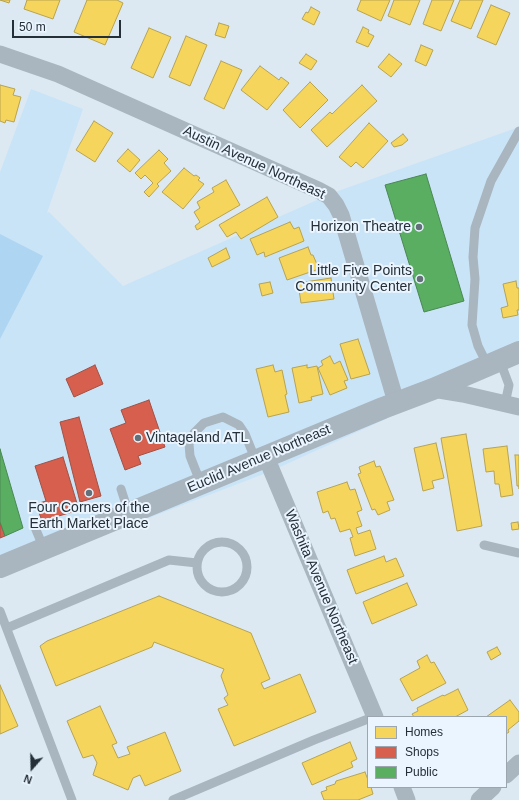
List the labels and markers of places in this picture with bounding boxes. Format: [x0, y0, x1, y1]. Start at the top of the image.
place label: Horizon Theatre [311, 219, 411, 235]
marker: Horizon Theatre [414, 222, 424, 232]
place label: Little Five Points Community Center [295, 263, 412, 296]
marker: Little Five Points Community Center [415, 274, 425, 284]
place label: Vintageland ATL [146, 430, 248, 446]
marker: Vintageland ATL [133, 433, 143, 443]
marker: Four Corners of the Earth Market Place [84, 488, 94, 498]
place label: Four Corners of the Earth Market Place [28, 500, 150, 532]

